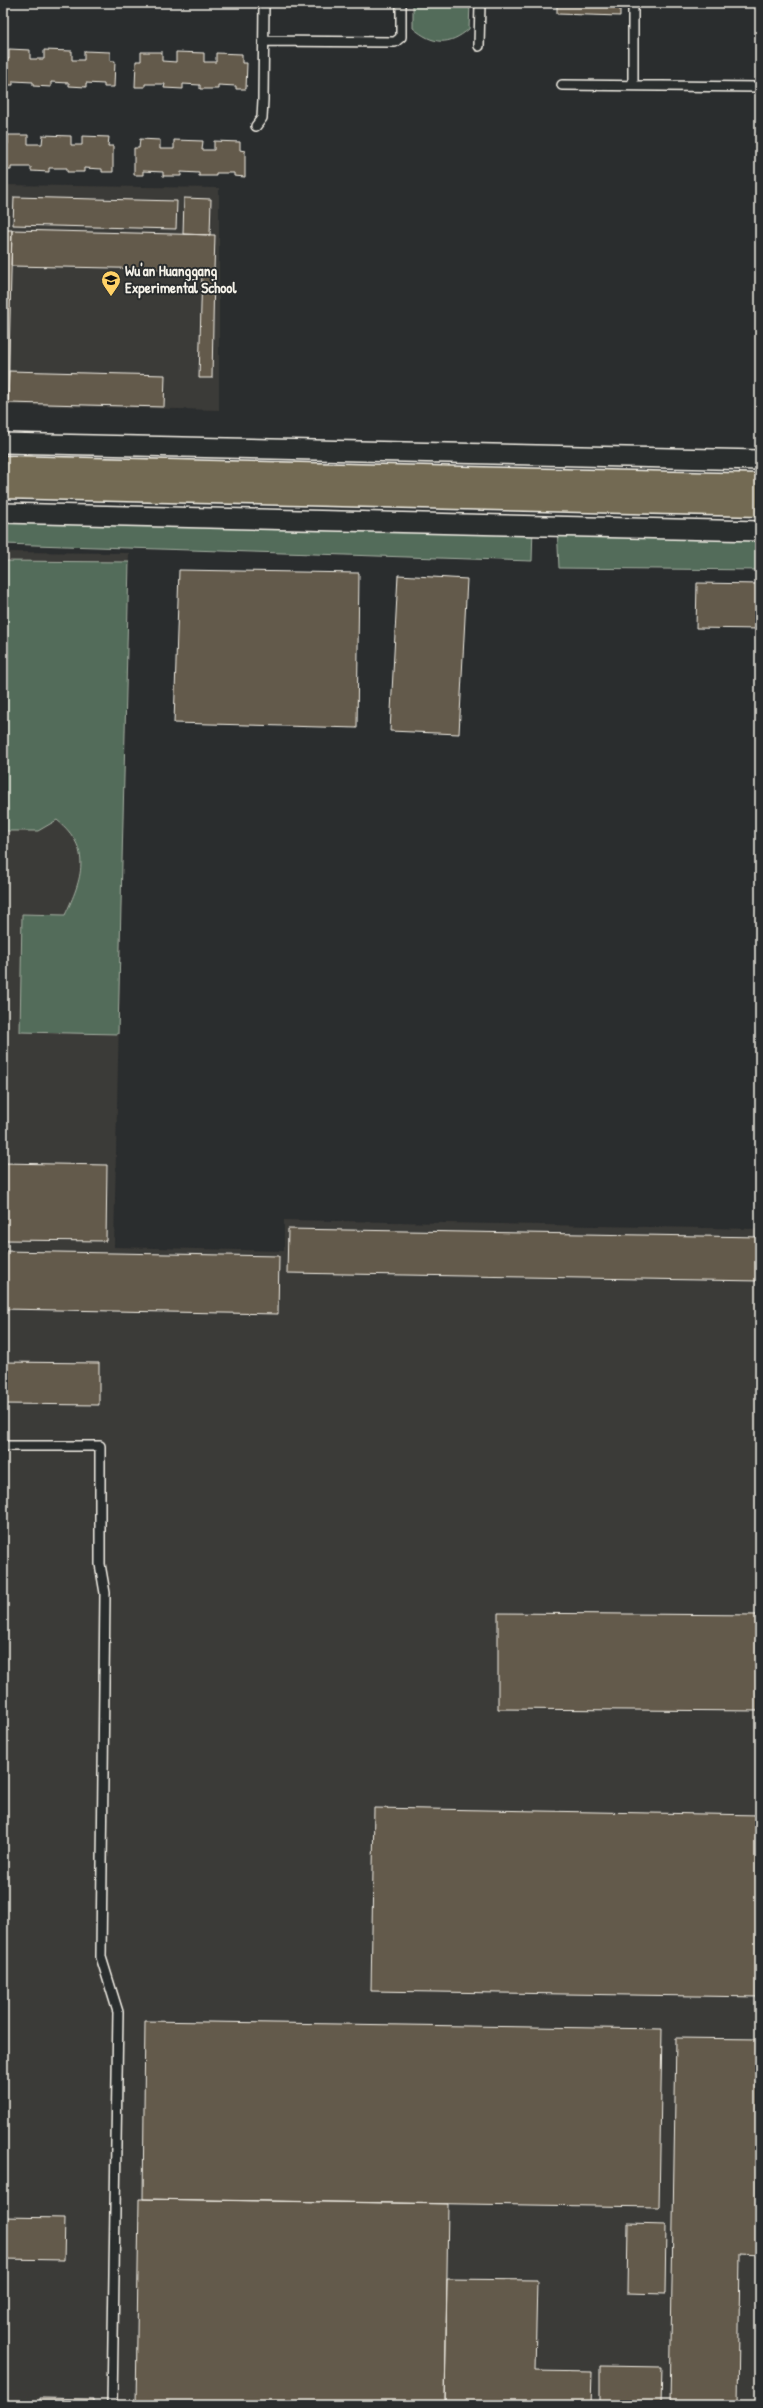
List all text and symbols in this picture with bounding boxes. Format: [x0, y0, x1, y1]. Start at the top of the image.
place label: Wu'an Huanggang Experimental School [125, 260, 237, 299]
school or university icon: Wu'an Huanggang Experimental School [100, 269, 122, 297]

